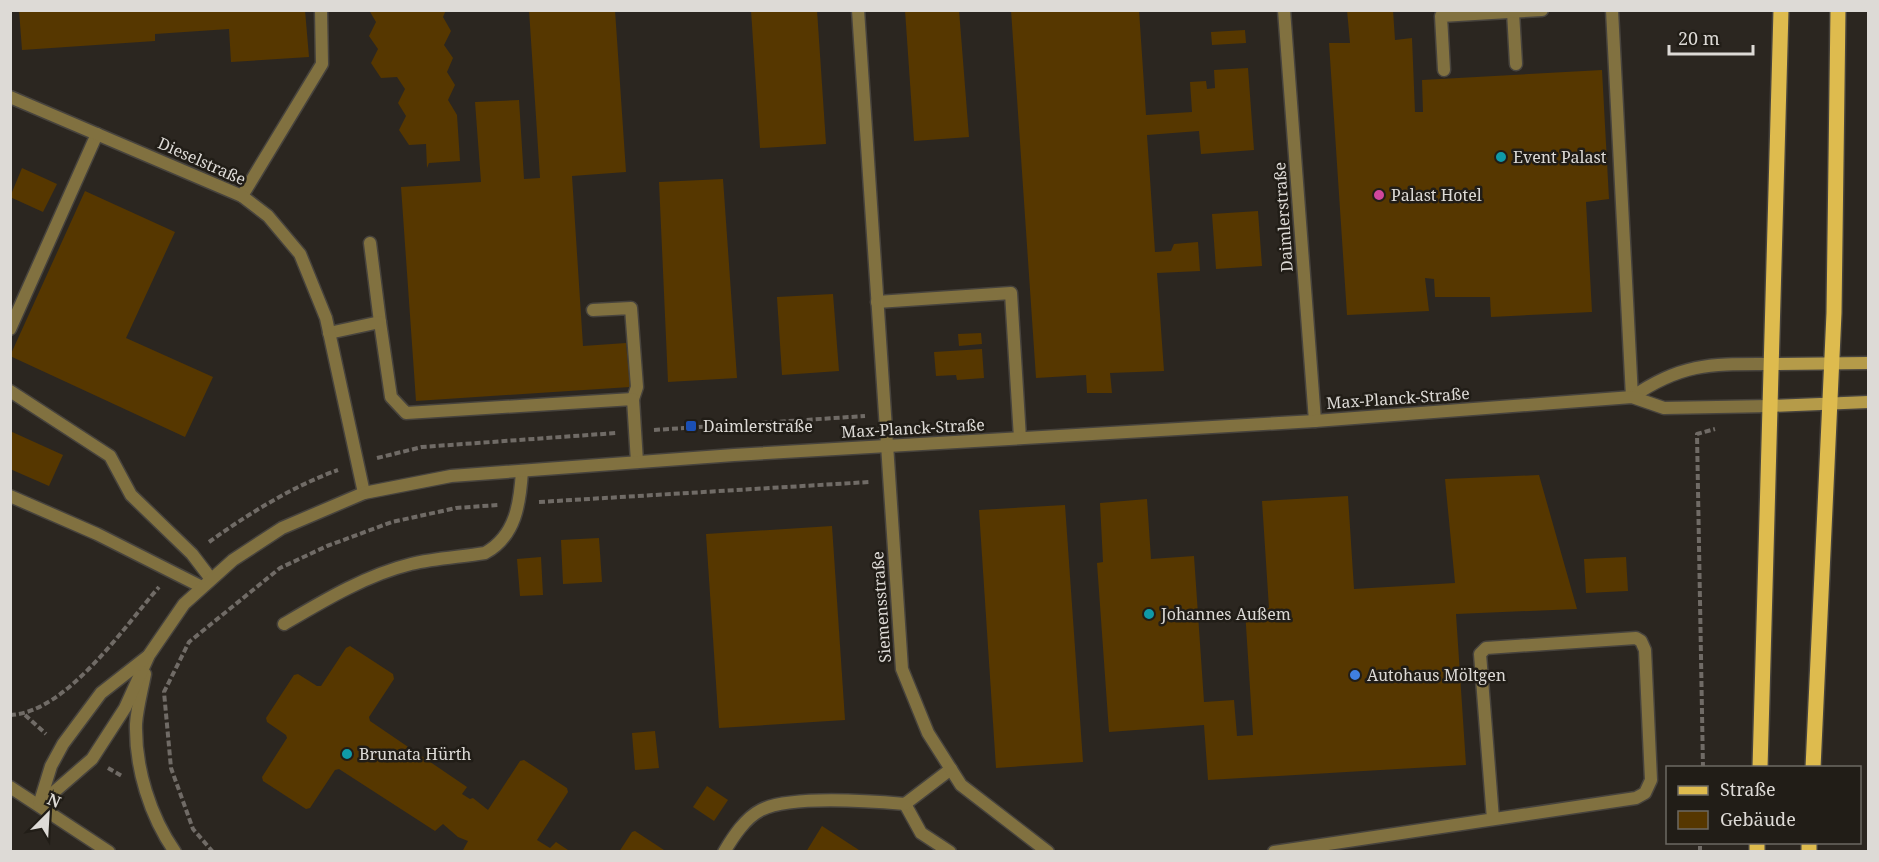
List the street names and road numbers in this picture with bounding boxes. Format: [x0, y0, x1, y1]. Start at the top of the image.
street label: Dieselstraße [155, 132, 249, 190]
street label: Daimlerstraße [1268, 161, 1298, 273]
street label: Max-Planck-Straße [1325, 382, 1471, 414]
street label: Max-Planck-Straße [841, 413, 985, 443]
street label: Siemensstraße [866, 551, 896, 663]

